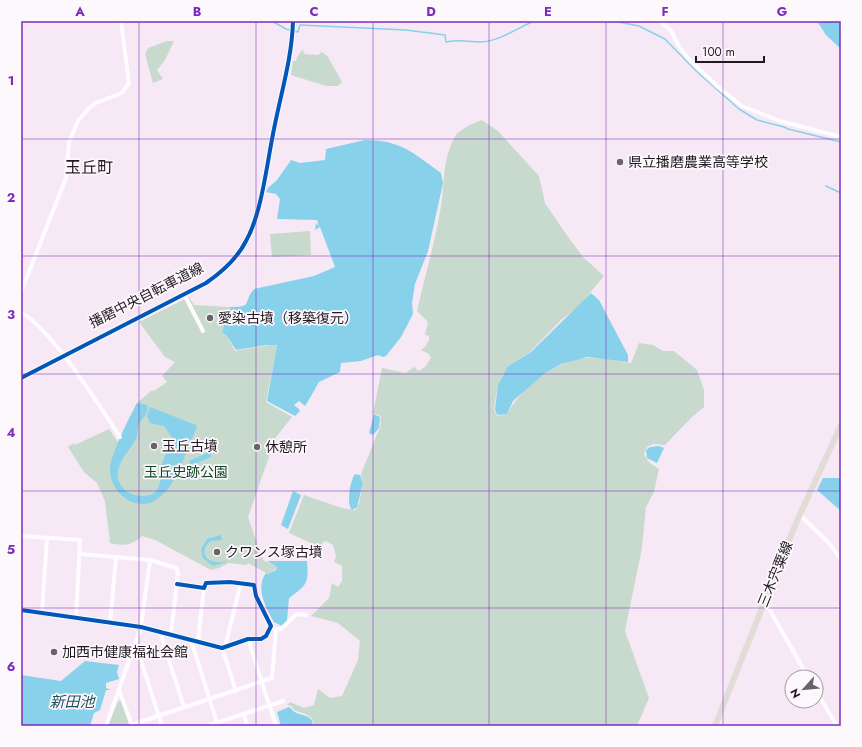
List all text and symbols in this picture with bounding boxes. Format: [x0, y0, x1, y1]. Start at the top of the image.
text: A [74, 2, 85, 21]
text: B [193, 2, 202, 21]
text: C [309, 2, 319, 21]
text: D [426, 2, 436, 21]
text: E [544, 2, 552, 21]
text: F [661, 2, 669, 21]
text: G [777, 2, 788, 21]
scale bar [696, 38, 764, 64]
text: 100 m [702, 43, 735, 61]
text: 1 [8, 71, 14, 90]
place label: 県立播磨農業高等学校 [628, 152, 768, 172]
district label: 玉丘町 [65, 156, 113, 179]
marker: 県立播磨農業高等学校 [615, 157, 625, 167]
text: 2 [7, 188, 15, 207]
street label: 播磨中央自転車道線 [85, 257, 207, 333]
text: 3 [7, 305, 15, 324]
place label: 愛染古墳（移築復元） [218, 308, 358, 328]
marker: 愛染古墳（移築復元） [205, 313, 215, 323]
text: 4 [6, 423, 16, 442]
place label: 玉丘古墳 [162, 436, 218, 456]
place label: 休憩所 [265, 437, 307, 457]
marker: 玉丘古墳 [149, 441, 159, 451]
marker: 休憩所 [252, 442, 262, 452]
park label: 玉丘史跡公園 [144, 462, 228, 482]
street label: 三木宍粟線 [753, 538, 797, 610]
text: 5 [7, 540, 15, 559]
place label: クワンス塚古墳 [225, 542, 323, 562]
marker: クワンス塚古墳 [212, 547, 222, 557]
place label: 加西市健康福祉会館 [62, 642, 188, 662]
marker: 加西市健康福祉会館 [49, 647, 59, 657]
text: 6 [7, 657, 16, 676]
north arrow [784, 669, 824, 709]
text: N [786, 686, 804, 701]
water label: 新田池 [49, 691, 96, 713]

